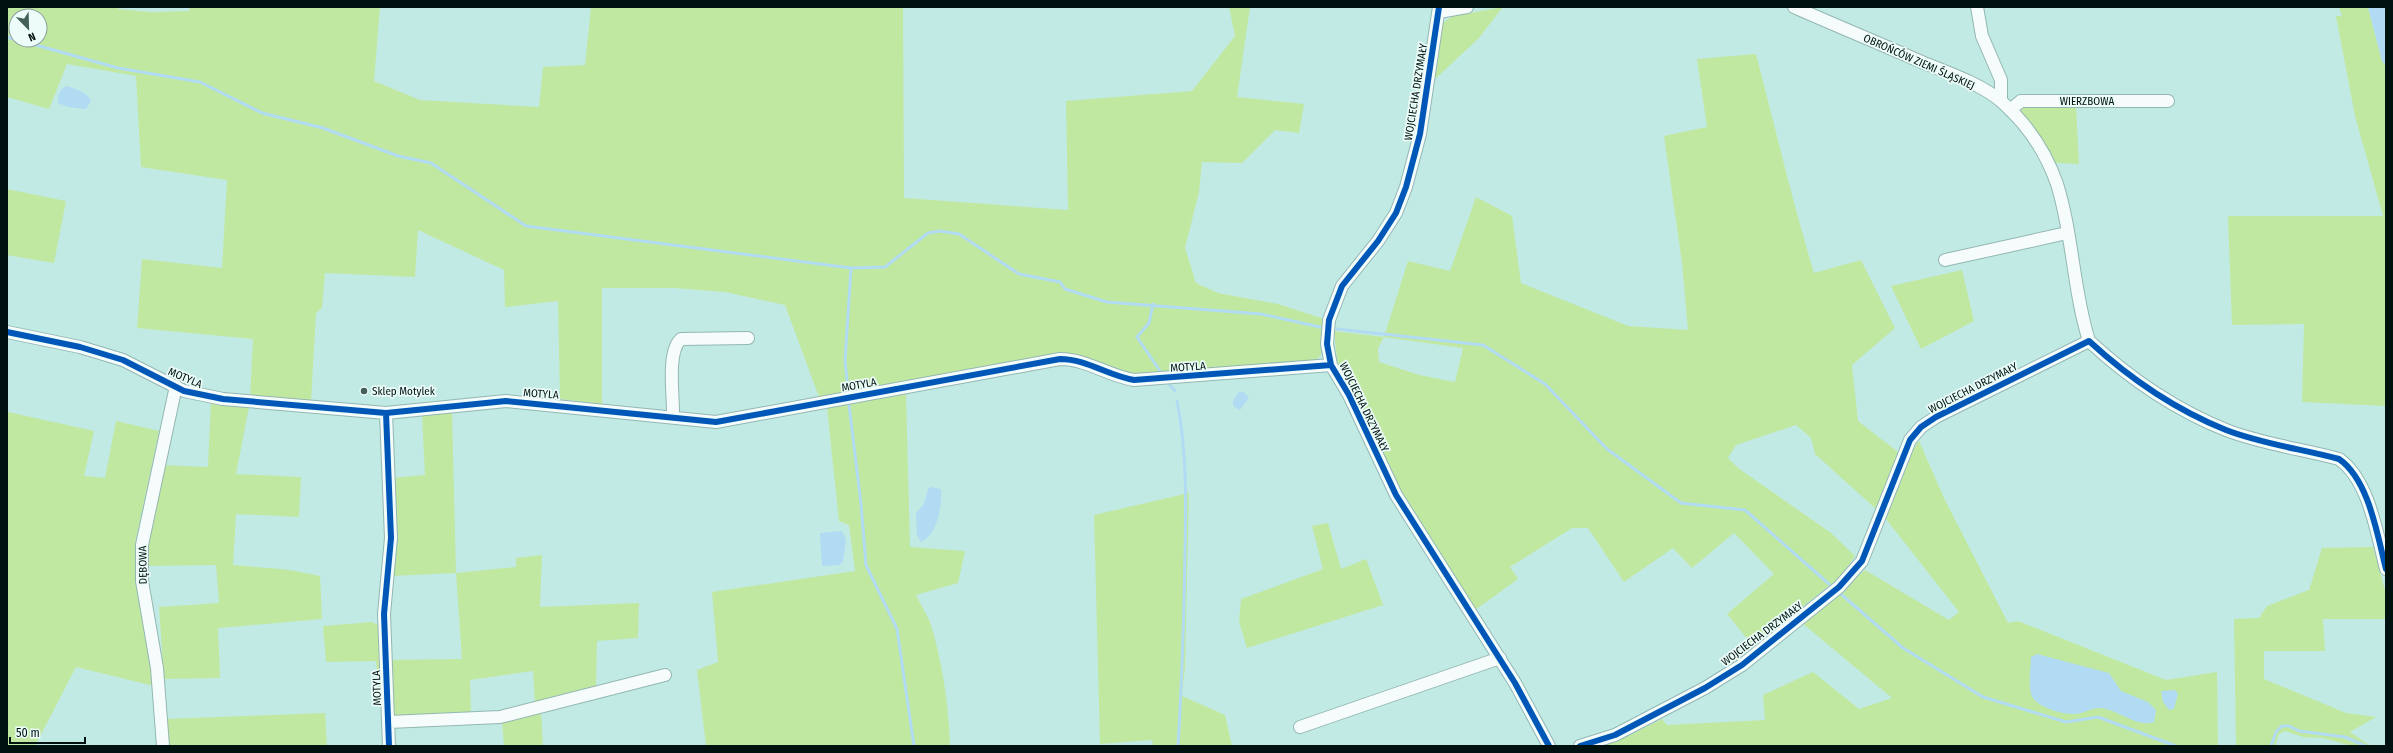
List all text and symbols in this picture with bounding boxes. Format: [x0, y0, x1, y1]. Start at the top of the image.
north arrow [8, 8, 48, 48]
text: N [26, 29, 37, 44]
street label: OBROŃCÓW ZIEMI ŚLĄSKIEJ [1861, 31, 1977, 92]
street label: WOJCIECHA DRZYMAŁY [1402, 42, 1430, 141]
street label: WIERZBOWA [2060, 95, 2114, 108]
street label: MOTYLA [1170, 359, 1206, 375]
street label: WOJCIECHA DRZYMAŁY [1337, 360, 1392, 454]
street label: WOJCIECHA DRZYMAŁY [1926, 360, 2020, 416]
street label: MOTYLA [166, 365, 204, 391]
street label: MOTYLA [840, 375, 878, 394]
place label: Sklep Motylek [372, 385, 436, 398]
marker: Sklep Motylek [359, 386, 369, 396]
street label: MOTYLA [523, 386, 559, 402]
street label: DĘBOWA [136, 545, 150, 584]
street label: WOJCIECHA DRZYMAŁY [1719, 599, 1806, 669]
street label: MOTYLA [370, 670, 384, 706]
scale bar [10, 719, 85, 745]
text: 50 m [16, 726, 40, 740]

